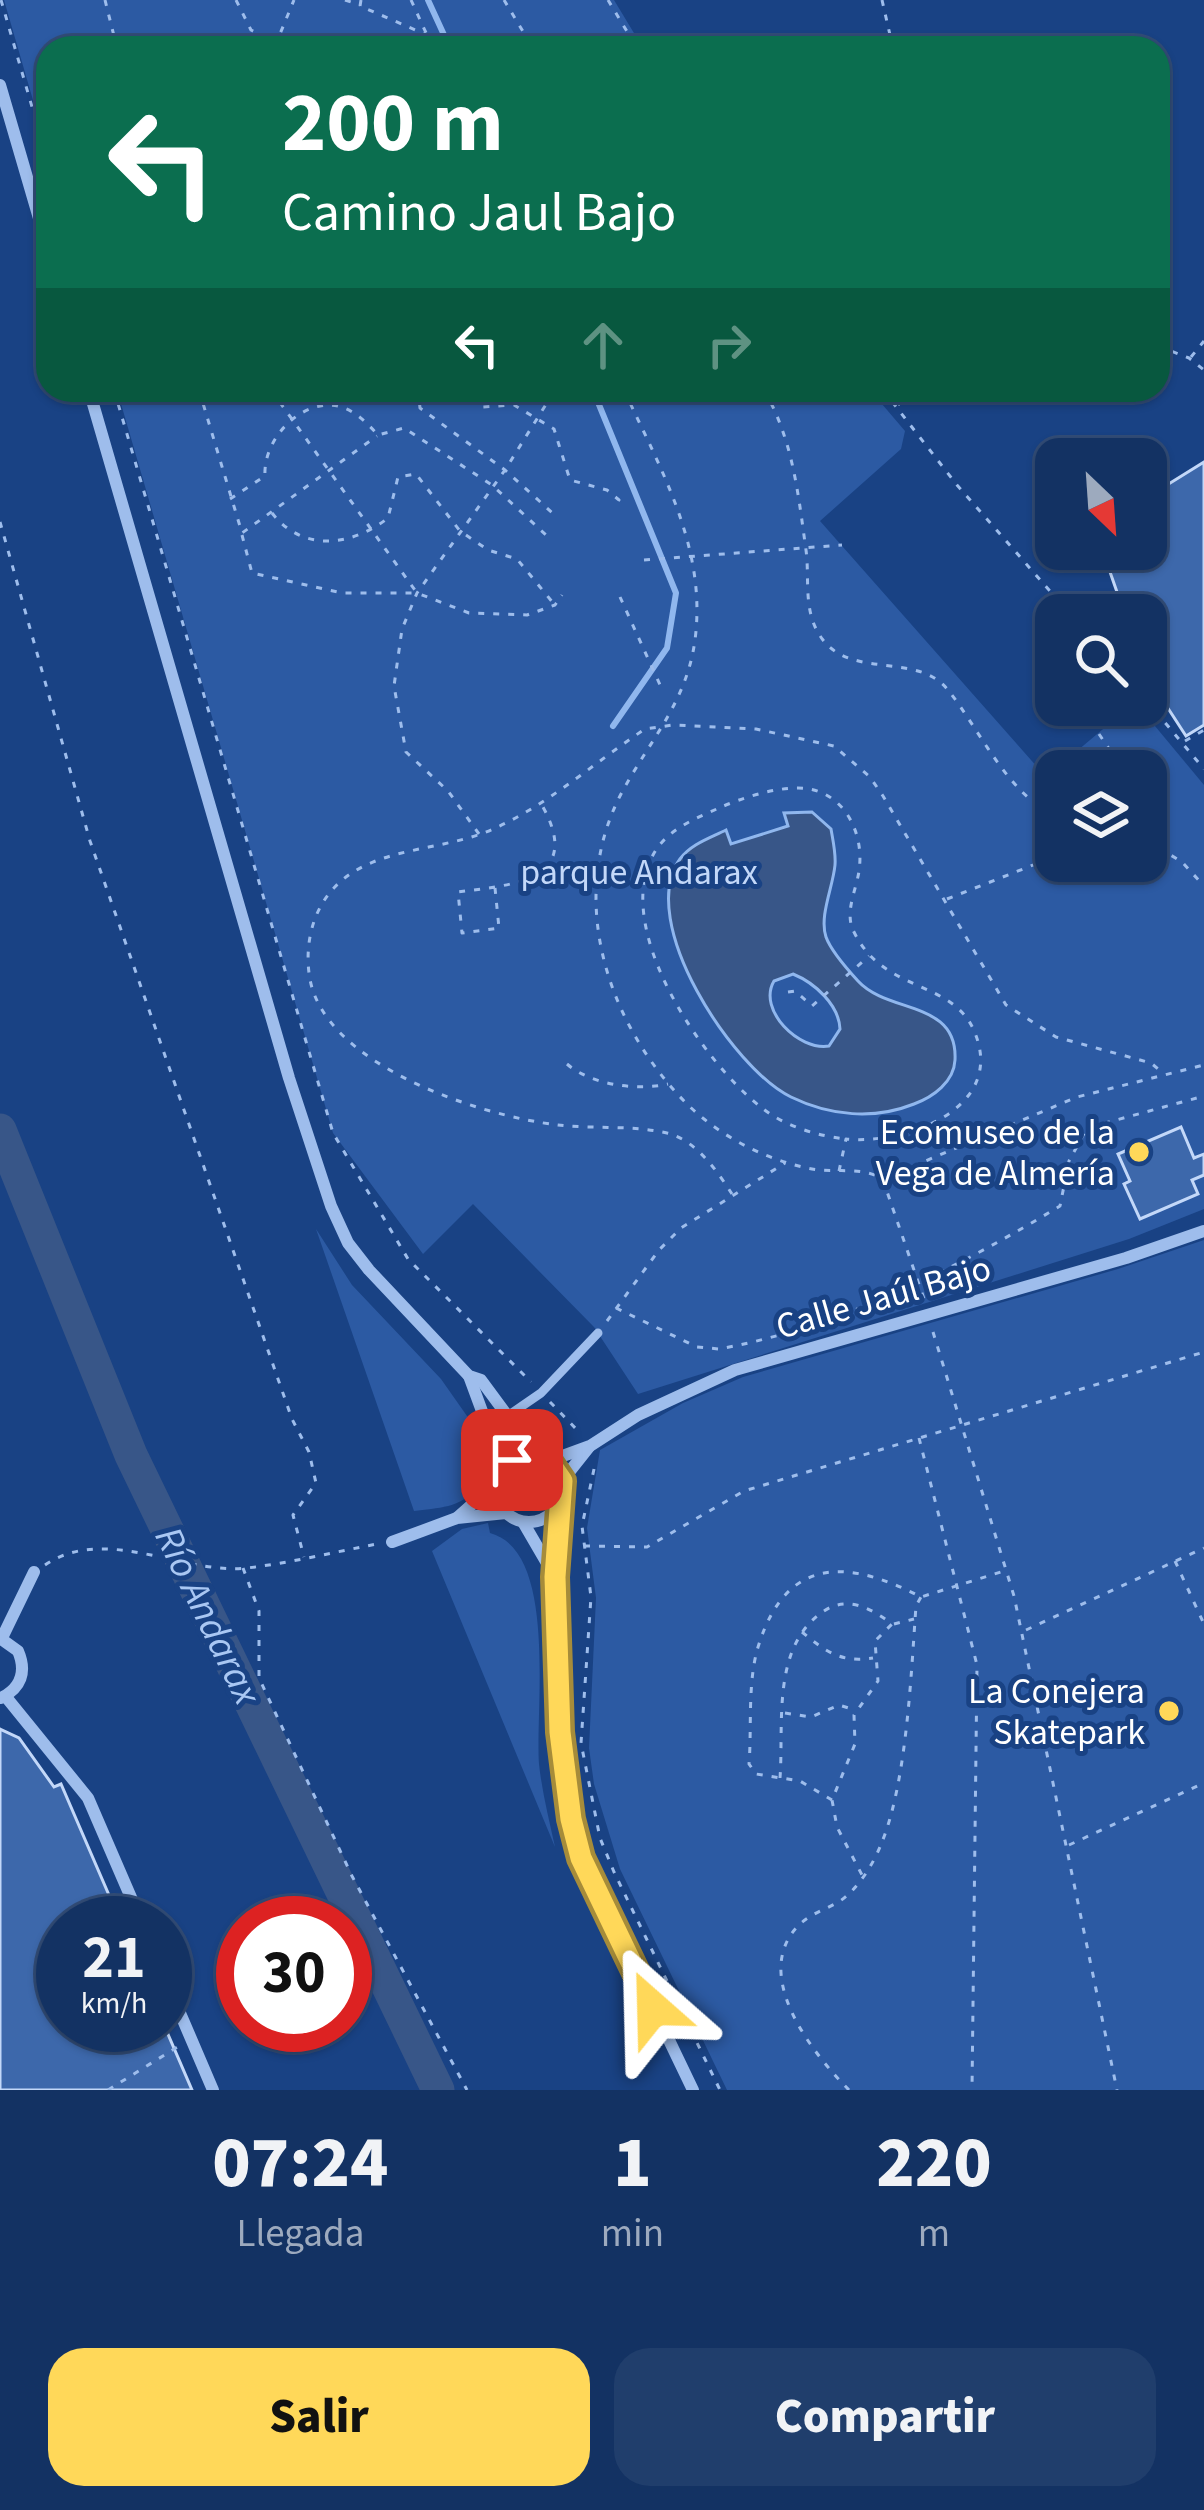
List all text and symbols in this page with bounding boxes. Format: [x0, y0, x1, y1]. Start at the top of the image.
text: 200 m [282, 64, 504, 184]
icon: left [84, 84, 240, 240]
text: Camino Jaul Bajo [282, 175, 676, 252]
icon: left [444, 312, 510, 378]
icon: ahead [570, 312, 636, 378]
icon: right [696, 312, 762, 378]
north arrow [1035, 438, 1167, 570]
map controls [1035, 438, 1167, 882]
button: search [1035, 594, 1167, 726]
button: layers [1035, 750, 1167, 882]
park label: parque Andarax [520, 847, 758, 898]
place label: Ecomuseo de la Vega de Almería [876, 1107, 1115, 1199]
marker: Ecomuseo de la Vega de Almería [1126, 1139, 1152, 1165]
street label: Calle Jaúl Bajo [770, 1242, 997, 1352]
pin [461, 1409, 563, 1511]
icon: arrive [479, 1427, 545, 1493]
water label: Río Andarax [140, 1518, 275, 1716]
place label: La Conejera Skatepark [968, 1666, 1145, 1758]
marker: La Conejera Skatepark [1156, 1698, 1182, 1724]
speed limit sign: 30 [216, 1896, 372, 2052]
text: 21 [82, 1916, 146, 2001]
position arrow [590, 1945, 716, 2071]
text: km/h [81, 1982, 147, 2025]
text: 07:24 [212, 2112, 388, 2215]
text: 1 [613, 2112, 652, 2215]
text: 220 [876, 2112, 992, 2215]
text: Llegada [236, 2206, 364, 2262]
text: min [601, 2206, 664, 2262]
text: m [918, 2206, 950, 2262]
button: Salir [48, 2348, 590, 2486]
button: Compartir [614, 2348, 1156, 2486]

